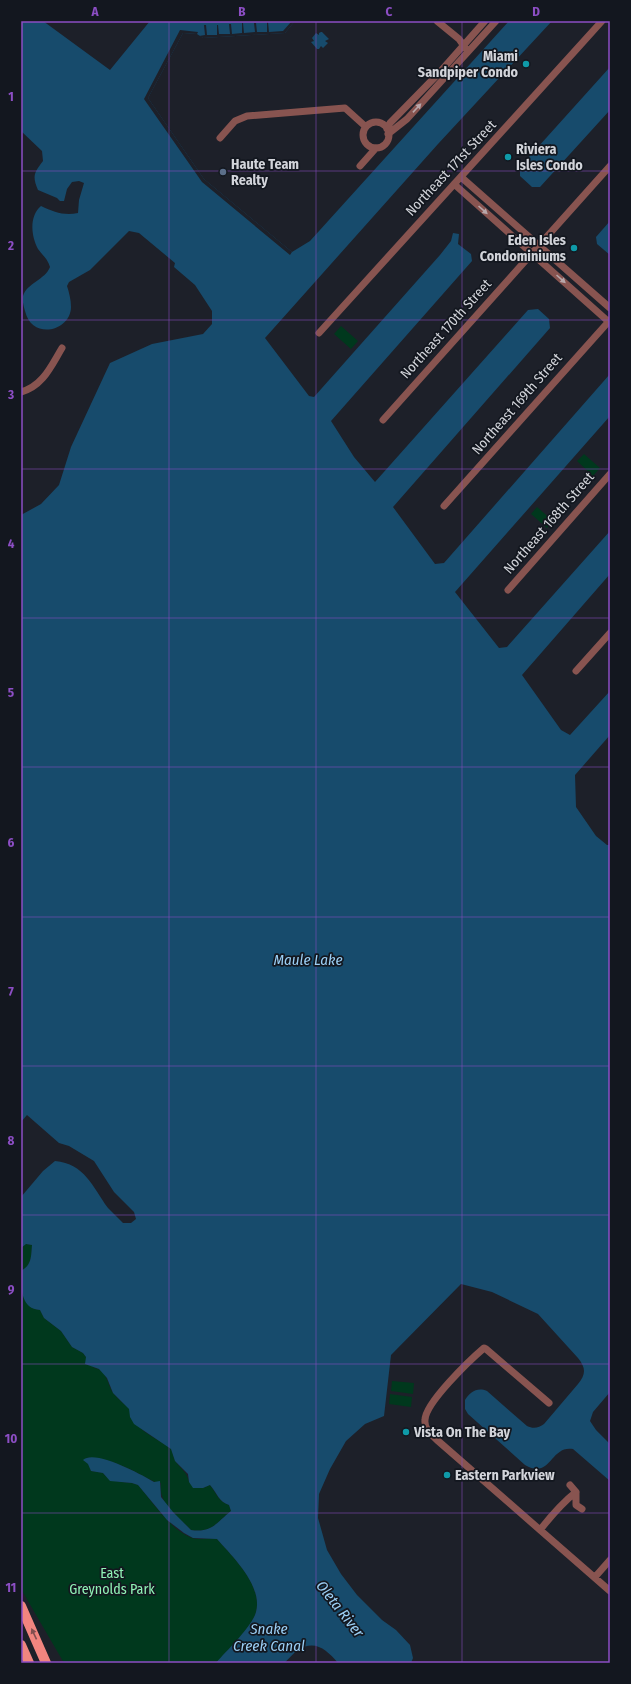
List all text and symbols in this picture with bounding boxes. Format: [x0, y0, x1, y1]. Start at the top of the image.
text: A [90, 4, 99, 19]
text: B [238, 4, 246, 19]
text: C [386, 4, 393, 19]
text: D [532, 4, 540, 19]
place label: Miami Sandpiper Condo [418, 48, 519, 81]
marker: Miami Sandpiper Condo [521, 59, 531, 69]
text: 1 [8, 89, 14, 104]
one-way arrow [412, 103, 422, 113]
street label: Northeast 171st Street [402, 116, 500, 219]
place label: Riviera Isles Condo [516, 141, 583, 174]
marker: Riviera Isles Condo [503, 152, 513, 162]
place label: Haute Team Realty [231, 156, 299, 189]
marker: Haute Team Realty [218, 167, 228, 177]
one-way arrow [478, 205, 488, 214]
place label: Eden Isles Condominiums [480, 232, 566, 265]
text: 2 [7, 238, 14, 253]
marker: Eden Isles Condominiums [569, 243, 579, 253]
one-way arrow [556, 274, 565, 283]
street label: Northeast 170th Street [397, 275, 495, 382]
street label: Northeast 169th Street [468, 350, 566, 458]
text: 3 [7, 387, 14, 402]
street label: Northeast 168th Street [500, 468, 598, 577]
text: 4 [8, 536, 15, 551]
text: 5 [8, 685, 14, 700]
text: 6 [8, 835, 15, 850]
water label: Maule Lake [273, 951, 343, 969]
text: 7 [8, 984, 14, 999]
text: 8 [8, 1133, 15, 1148]
text: 9 [8, 1282, 15, 1297]
place label: Vista On The Bay [413, 1424, 511, 1441]
marker: Vista On The Bay [401, 1427, 411, 1437]
text: 10 [5, 1431, 17, 1446]
place label: Eastern Parkview [455, 1467, 555, 1484]
marker: Eastern Parkview [442, 1470, 452, 1480]
park label: East Greynolds Park [69, 1565, 155, 1598]
water label: Oleta River [312, 1577, 368, 1642]
text: 11 [6, 1580, 16, 1595]
water label: Snake Creek Canal [233, 1620, 305, 1655]
one-way arrow [31, 1629, 37, 1640]

